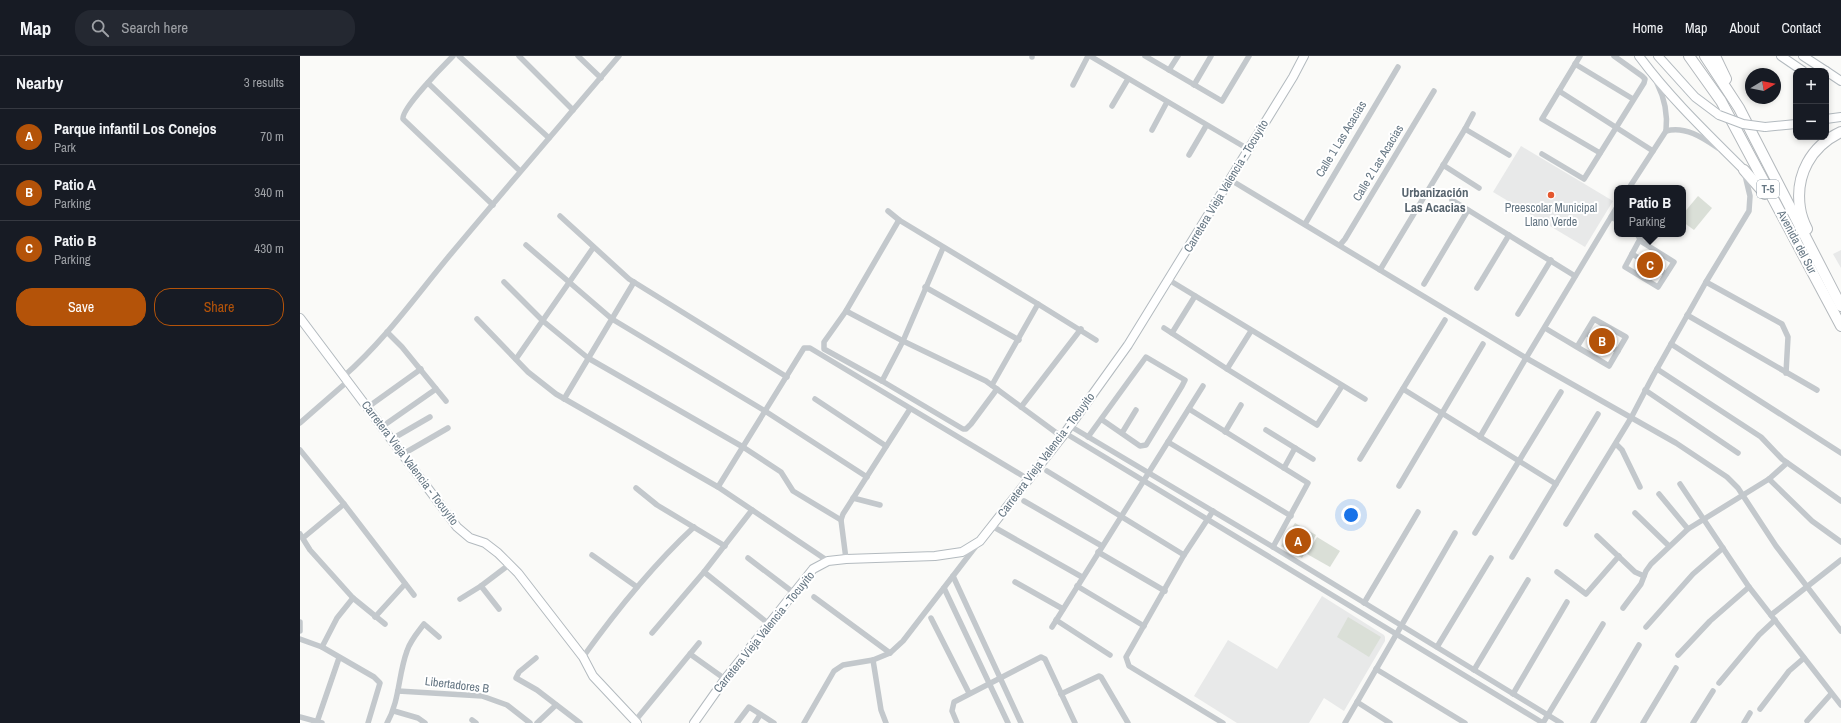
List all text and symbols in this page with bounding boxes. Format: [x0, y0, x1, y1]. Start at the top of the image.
search box [75, 10, 355, 46]
text: Map [20, 15, 51, 41]
icon: search [89, 17, 111, 39]
text: Search here [121, 17, 188, 38]
text: Home [1632, 19, 1663, 37]
text: Map [1685, 19, 1707, 37]
text: About [1729, 19, 1759, 37]
text: Contact [1781, 19, 1821, 37]
north arrow [1745, 68, 1781, 104]
map controls [1793, 68, 1829, 140]
button: + [1793, 68, 1829, 104]
text: Nearby [16, 71, 63, 94]
text: 3 results [244, 74, 284, 91]
street label: Calle 1 Las Acacias [1312, 98, 1370, 180]
button: − [1793, 104, 1829, 140]
street label: Carretera Vieja Valencia - Tocuyito [1180, 117, 1272, 255]
text: Parque infantil Los Conejos [54, 118, 217, 139]
street label: Calle 2 Las Acacias [1349, 122, 1407, 204]
text: A [25, 128, 33, 145]
text: 70 m [260, 128, 284, 145]
text: Park [54, 139, 76, 156]
text: Patio A [54, 174, 96, 195]
road number: T-5 [1757, 180, 1779, 198]
text: B [25, 184, 33, 201]
text: 340 m [254, 184, 284, 201]
district label: Urbanización Las Acacias [1402, 184, 1468, 216]
popup [1614, 185, 1686, 237]
marker: Preescolar Municipal Llano Verde [1546, 190, 1556, 200]
text: Patio B [1629, 192, 1671, 213]
text: Parking [54, 195, 91, 212]
place label: Preescolar Municipal Llano Verde [1505, 200, 1597, 230]
street label: Avenida del Sur [1773, 207, 1821, 277]
text: Parking [1629, 213, 1666, 230]
text: Patio B [54, 230, 96, 251]
text: C [25, 240, 33, 257]
text: 430 m [254, 240, 284, 257]
pin: C [1637, 250, 1663, 280]
text: Parking [54, 251, 91, 268]
button: Save [16, 288, 146, 326]
button: Share [154, 288, 284, 326]
pin: B [1589, 326, 1615, 356]
street label: Carretera Vieja Valencia - Tocuyito [994, 389, 1098, 521]
street label: Carretera Vieja Valencia - Tocuyito [358, 397, 462, 529]
your location [1341, 505, 1361, 525]
pin: A [1285, 526, 1311, 556]
street label: Carretera Vieja Valencia - Tocuyito [710, 568, 818, 696]
street label: Libertadores B [424, 673, 490, 697]

